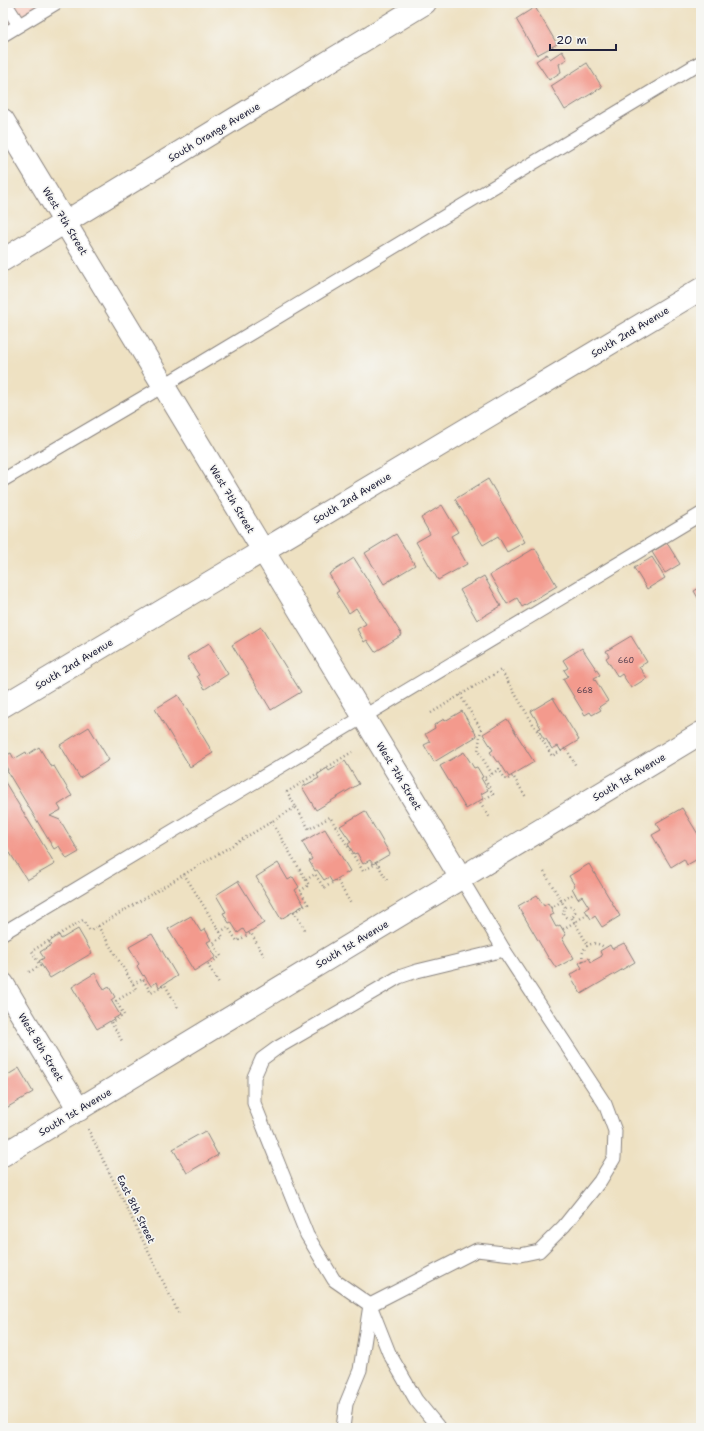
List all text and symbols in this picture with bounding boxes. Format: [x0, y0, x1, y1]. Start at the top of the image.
scale bar [550, 26, 616, 52]
text: 20 m [556, 32, 587, 48]
street label: South Orange Avenue [166, 99, 263, 165]
street label: West 7th Street [39, 184, 91, 258]
street label: South 2nd Avenue [589, 303, 672, 360]
street label: West 7th Street [206, 462, 258, 536]
street label: South 2nd Avenue [311, 469, 394, 526]
street label: South 2nd Avenue [33, 635, 116, 692]
house number: 660 [618, 655, 634, 666]
house number: 668 [577, 685, 593, 696]
street label: West 7th Street [373, 739, 425, 813]
street label: South 1st Avenue [590, 750, 668, 804]
street label: South 1st Avenue [313, 917, 391, 971]
street label: West 8th Street [15, 1010, 67, 1084]
street label: South 1st Avenue [36, 1085, 114, 1139]
street label: East 8th Street [114, 1172, 158, 1246]

